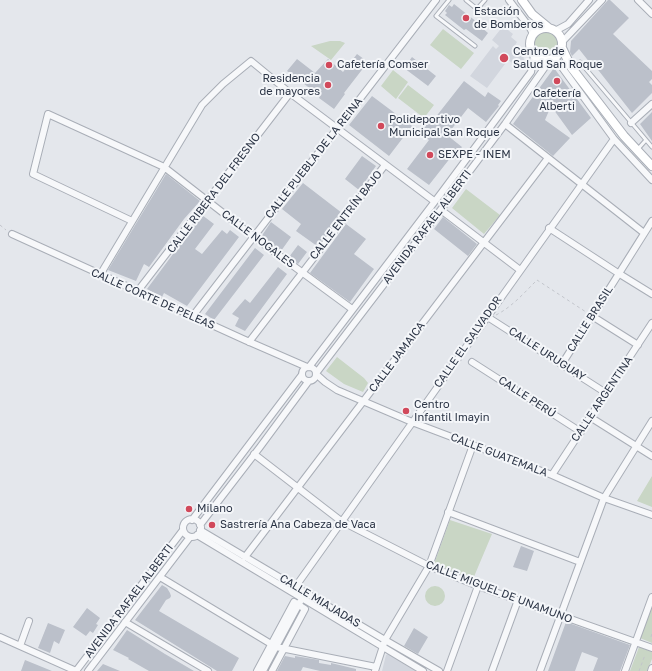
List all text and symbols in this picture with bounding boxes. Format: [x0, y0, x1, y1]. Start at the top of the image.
place label: Estación de Bomberos [474, 5, 543, 31]
marker: Estación de Bomberos [461, 13, 471, 23]
place label: Centro de Salud San Roque [513, 45, 602, 71]
marker: Centro de Salud San Roque [498, 52, 510, 64]
place label: Cafetería Comser [337, 58, 428, 72]
marker: Cafetería Comser [324, 60, 334, 70]
place label: Residencia de mayores [259, 72, 320, 98]
marker: Cafetería Alberti [552, 76, 562, 86]
marker: Residencia de mayores [323, 80, 333, 90]
place label: Cafetería Alberti [533, 87, 581, 113]
street label: CALLE PUEBLA DE LA REINA [263, 95, 365, 221]
place label: Polideportivo Municipal San Roque [389, 113, 500, 139]
marker: Polideportivo Municipal San Roque [376, 121, 386, 131]
street label: CALLE RIBERA DEL FRESNO [165, 130, 263, 256]
place label: SEXPE - INEM [438, 148, 511, 162]
marker: SEXPE - INEM [425, 150, 435, 160]
street label: AVENIDA RAFAEL ALBERTI [380, 167, 474, 287]
street label: CALLE ENTRÍN BAJO [307, 168, 385, 262]
street label: CALLE NOGALES [219, 207, 297, 271]
street label: CALLE CORTE DE PELEAS [89, 266, 217, 332]
street label: CALLE BRASIL [564, 283, 616, 355]
street label: CALLE EL SALVADOR [431, 294, 505, 390]
street label: CALLE JAMAICA [366, 319, 428, 395]
street label: CALLE URUGUAY [506, 324, 588, 384]
street label: CALLE ARGENTINA [568, 354, 636, 444]
street label: CALLE PERÚ [496, 374, 558, 420]
place label: Centro Infantil Imayin [414, 398, 490, 424]
marker: Centro Infantil Imayin [401, 406, 411, 416]
street label: CALLE GUATEMALA [449, 430, 549, 480]
place label: Milano [197, 502, 233, 516]
marker: Milano [184, 504, 194, 514]
place label: Sastrería Ana Cabeza de Vaca [220, 518, 376, 532]
marker: Sastrería Ana Cabeza de Vaca [207, 520, 217, 530]
street label: AVENIDA RAFAEL ALBERTI [82, 541, 176, 661]
street label: CALLE MIGUEL DE UNAMUNO [424, 558, 574, 626]
street label: CALLE MIAJADAS [277, 572, 363, 630]

